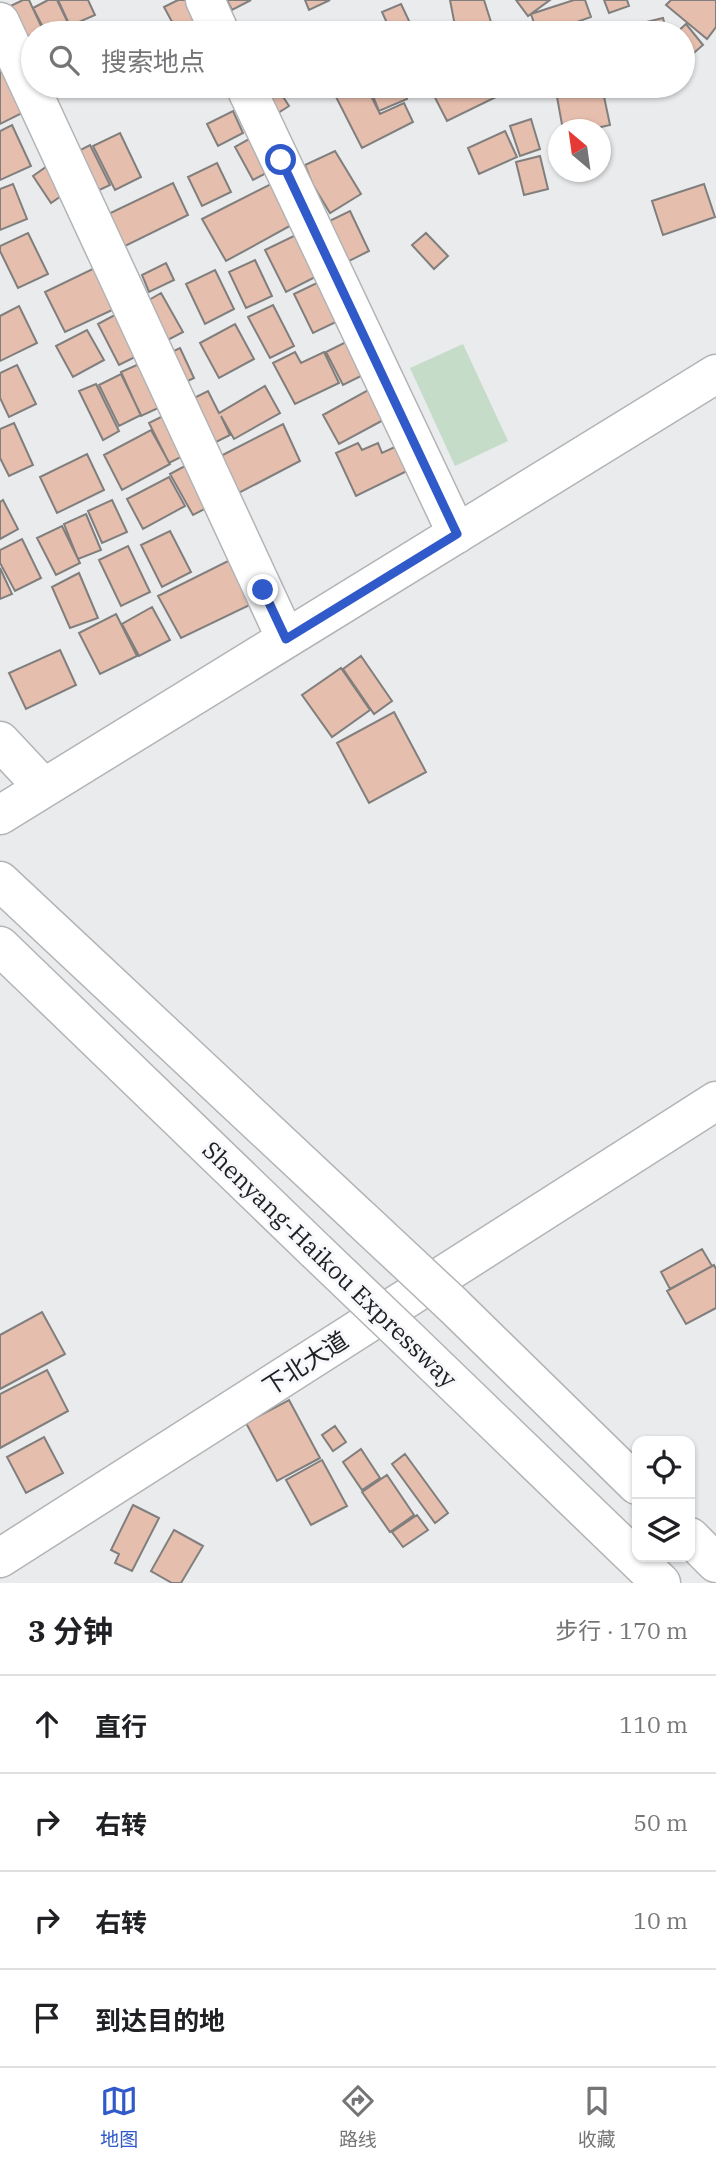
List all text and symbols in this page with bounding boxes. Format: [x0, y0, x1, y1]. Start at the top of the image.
search box [21, 21, 695, 98]
icon: search [45, 41, 83, 79]
text: 搜索地点 [101, 44, 205, 78]
north arrow [548, 119, 611, 182]
route start [265, 144, 296, 175]
route end [247, 574, 278, 605]
street label: Shenyang-Haikou Expressway [196, 1134, 464, 1394]
street label: 下北大道 [256, 1323, 354, 1403]
map controls [632, 1436, 695, 1562]
button: locate [632, 1436, 695, 1499]
button: layers [632, 1499, 695, 1562]
text: 3 分钟 [28, 1611, 113, 1650]
text: 步行 · 170 m [555, 1615, 688, 1645]
icon: ahead [28, 1705, 66, 1743]
text: 直行 [95, 1709, 147, 1743]
text: 110 m [619, 1709, 688, 1739]
icon: right [28, 1803, 66, 1841]
text: 右转 [95, 1807, 147, 1841]
text: 50 m [633, 1807, 688, 1837]
icon: right [28, 1901, 66, 1939]
text: 右转 [95, 1905, 147, 1939]
text: 10 m [633, 1905, 688, 1935]
icon: arrive [28, 1999, 66, 2037]
text: 到达目的地 [95, 2003, 225, 2037]
tab: 地图 [100, 2082, 138, 2151]
tab: 路线 [339, 2082, 377, 2151]
tab: 收藏 [578, 2082, 616, 2151]

